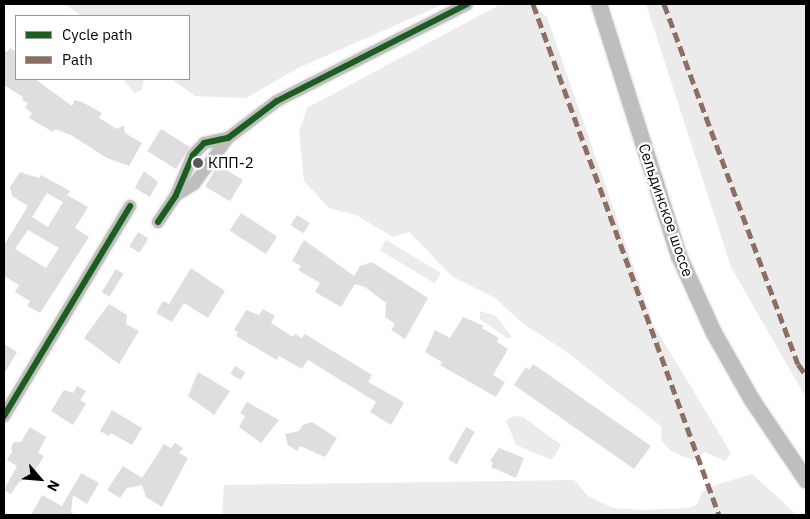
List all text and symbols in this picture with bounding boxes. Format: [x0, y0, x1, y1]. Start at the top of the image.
legend [15, 15, 190, 80]
text: Cycle path [62, 25, 133, 44]
text: Path [62, 50, 93, 69]
street label: Сельдинское шоссе [635, 141, 697, 279]
place label: КПП-2 [208, 154, 254, 172]
marker: КПП-2 [192, 157, 204, 169]
north arrow [15, 454, 65, 504]
text: N [43, 477, 64, 494]

